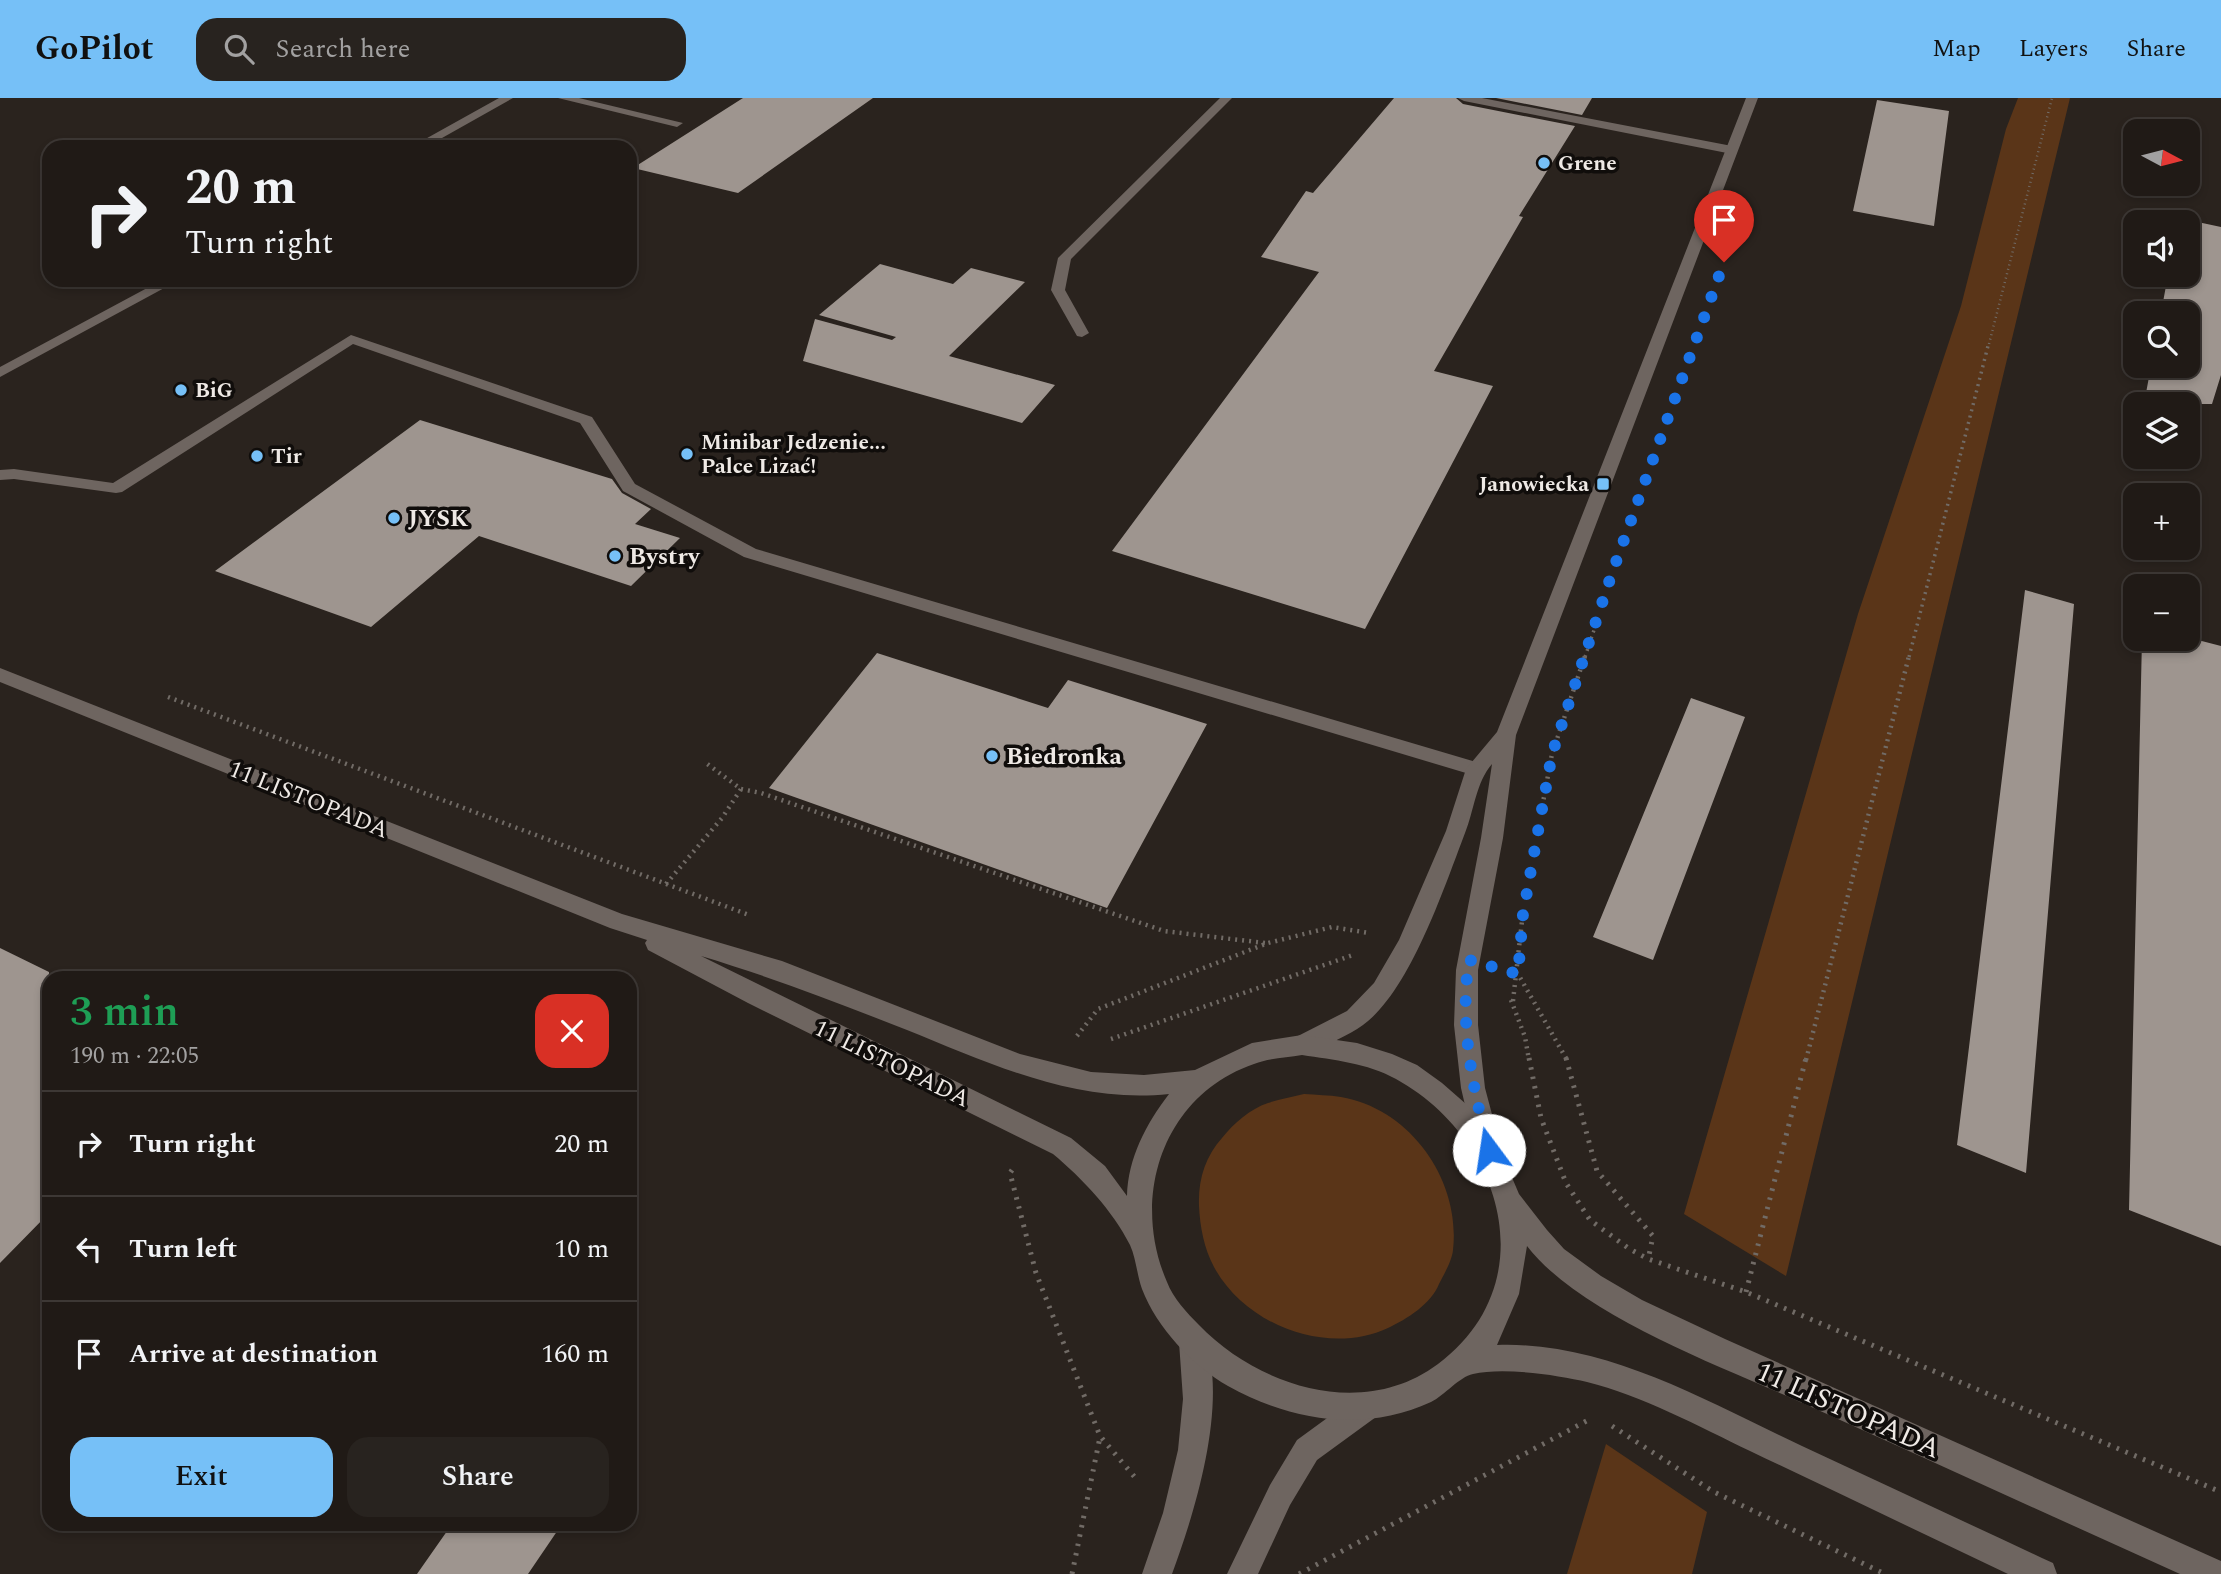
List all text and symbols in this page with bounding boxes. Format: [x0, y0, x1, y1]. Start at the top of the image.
search box [196, 18, 686, 81]
text: GoPilot [35, 24, 154, 74]
text: Search here [276, 29, 410, 69]
icon: search [220, 30, 258, 68]
text: Map [1932, 31, 1981, 67]
text: Layers [2019, 31, 2089, 67]
text: Share [2127, 31, 2186, 67]
north arrow [2123, 119, 2200, 196]
map controls [2123, 119, 2200, 651]
place label: Grene [1558, 148, 1617, 180]
text: 20 m [185, 151, 296, 226]
marker: Grene [1536, 155, 1552, 171]
icon: right [70, 168, 161, 259]
pin [1694, 190, 1754, 262]
icon: arrive [1705, 201, 1743, 239]
button: sound [2123, 210, 2200, 287]
text: Turn right [185, 219, 333, 268]
button: search [2123, 301, 2200, 378]
place label: BiG [195, 375, 233, 407]
marker: BiG [173, 382, 189, 398]
button: layers [2123, 392, 2200, 469]
place label: Minibar Jedzenie... Palce Lizać! [701, 427, 886, 483]
place label: Tir [271, 441, 302, 473]
marker: Minibar Jedzenie... Palce Lizać! [679, 446, 695, 462]
marker: Tir [249, 448, 265, 464]
place label: Janowiecka [1479, 469, 1589, 501]
marker: Janowiecka [1595, 476, 1611, 492]
button: + [2123, 483, 2200, 560]
place label: JYSK [408, 501, 469, 537]
marker: JYSK [386, 510, 402, 526]
place label: Bystry [629, 539, 701, 575]
marker: Bystry [607, 548, 623, 564]
button: − [2123, 574, 2200, 651]
place label: Biedronka [1006, 739, 1123, 775]
marker: Biedronka [984, 748, 1000, 764]
street label: 11 LISTOPADA [223, 751, 394, 848]
text: 3 min [70, 981, 179, 1044]
button: close [535, 994, 609, 1068]
street label: 11 LISTOPADA [807, 1010, 976, 1117]
text: 190 m · 22:05 [70, 1039, 199, 1074]
position arrow [1452, 1113, 1526, 1187]
text: Turn right [129, 1124, 256, 1164]
text: 20 m [554, 1124, 609, 1164]
icon: right [70, 1125, 108, 1163]
text: Turn left [129, 1229, 237, 1269]
text: 10 m [554, 1229, 609, 1269]
icon: left [70, 1230, 108, 1268]
text: Arrive at destination [129, 1334, 378, 1374]
text: 160 m [541, 1334, 609, 1374]
icon: arrive [70, 1335, 108, 1373]
street label: 11 LISTOPADA [1749, 1350, 1948, 1470]
button: Exit [70, 1437, 333, 1517]
button: Share [347, 1437, 609, 1517]

